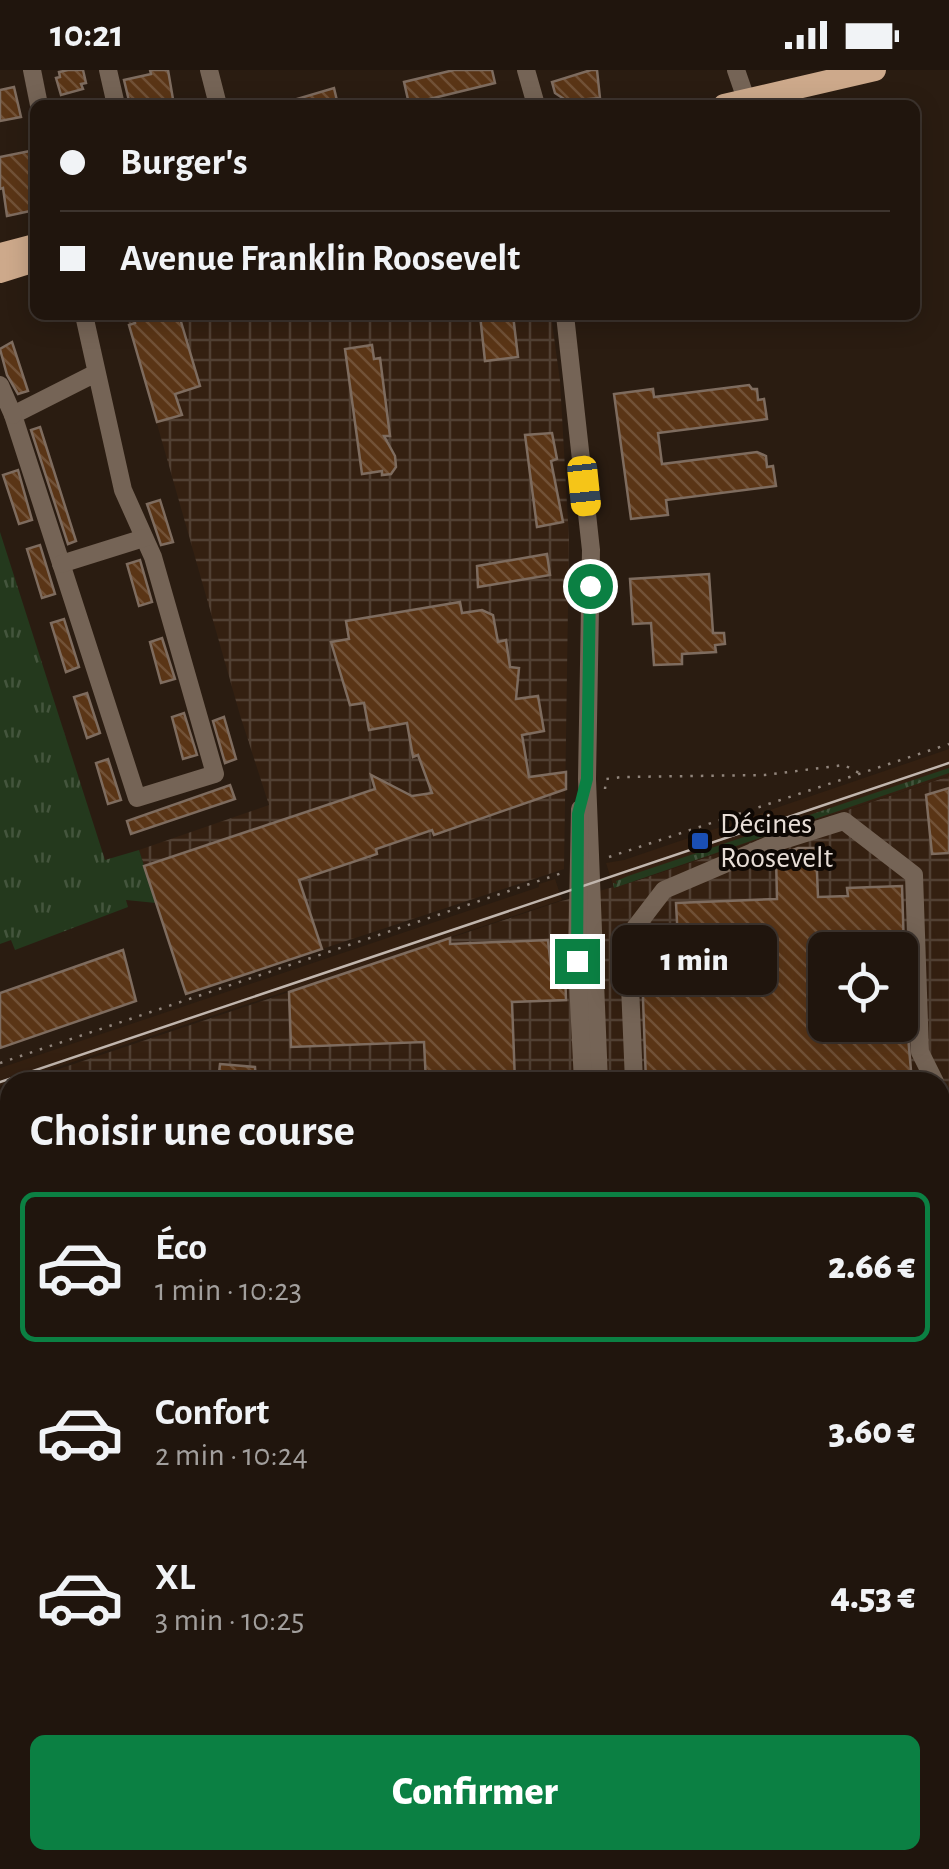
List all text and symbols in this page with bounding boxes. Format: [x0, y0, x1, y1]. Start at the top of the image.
text: 10:21 [50, 16, 124, 54]
text: Burger's [120, 144, 248, 182]
text: Avenue Franklin Roosevelt [120, 240, 520, 278]
car [566, 455, 602, 517]
route start [568, 564, 613, 609]
place label: Décines Roosevelt [720, 809, 833, 873]
marker: Décines Roosevelt [689, 830, 711, 852]
callout: 1 min [612, 926, 777, 996]
map controls [808, 932, 918, 1042]
button: locate [808, 932, 918, 1042]
route end [555, 939, 600, 984]
text: 1 min [660, 944, 729, 976]
text: Choisir une course [30, 1109, 355, 1154]
icon: car [35, 1222, 125, 1312]
text: Éco [155, 1229, 207, 1267]
text: 2.66 € [828, 1248, 915, 1286]
text: 1 min · 10:23 [155, 1274, 302, 1306]
icon: car [35, 1387, 125, 1477]
text: Confort [155, 1394, 269, 1432]
text: 3.60 € [828, 1413, 915, 1451]
text: 2 min · 10:24 [155, 1439, 308, 1471]
icon: car [35, 1552, 125, 1642]
text: XL [155, 1559, 195, 1597]
text: 4.53 € [830, 1578, 915, 1616]
text: 3 min · 10:25 [155, 1604, 304, 1636]
button: Confirmer [30, 1735, 920, 1850]

